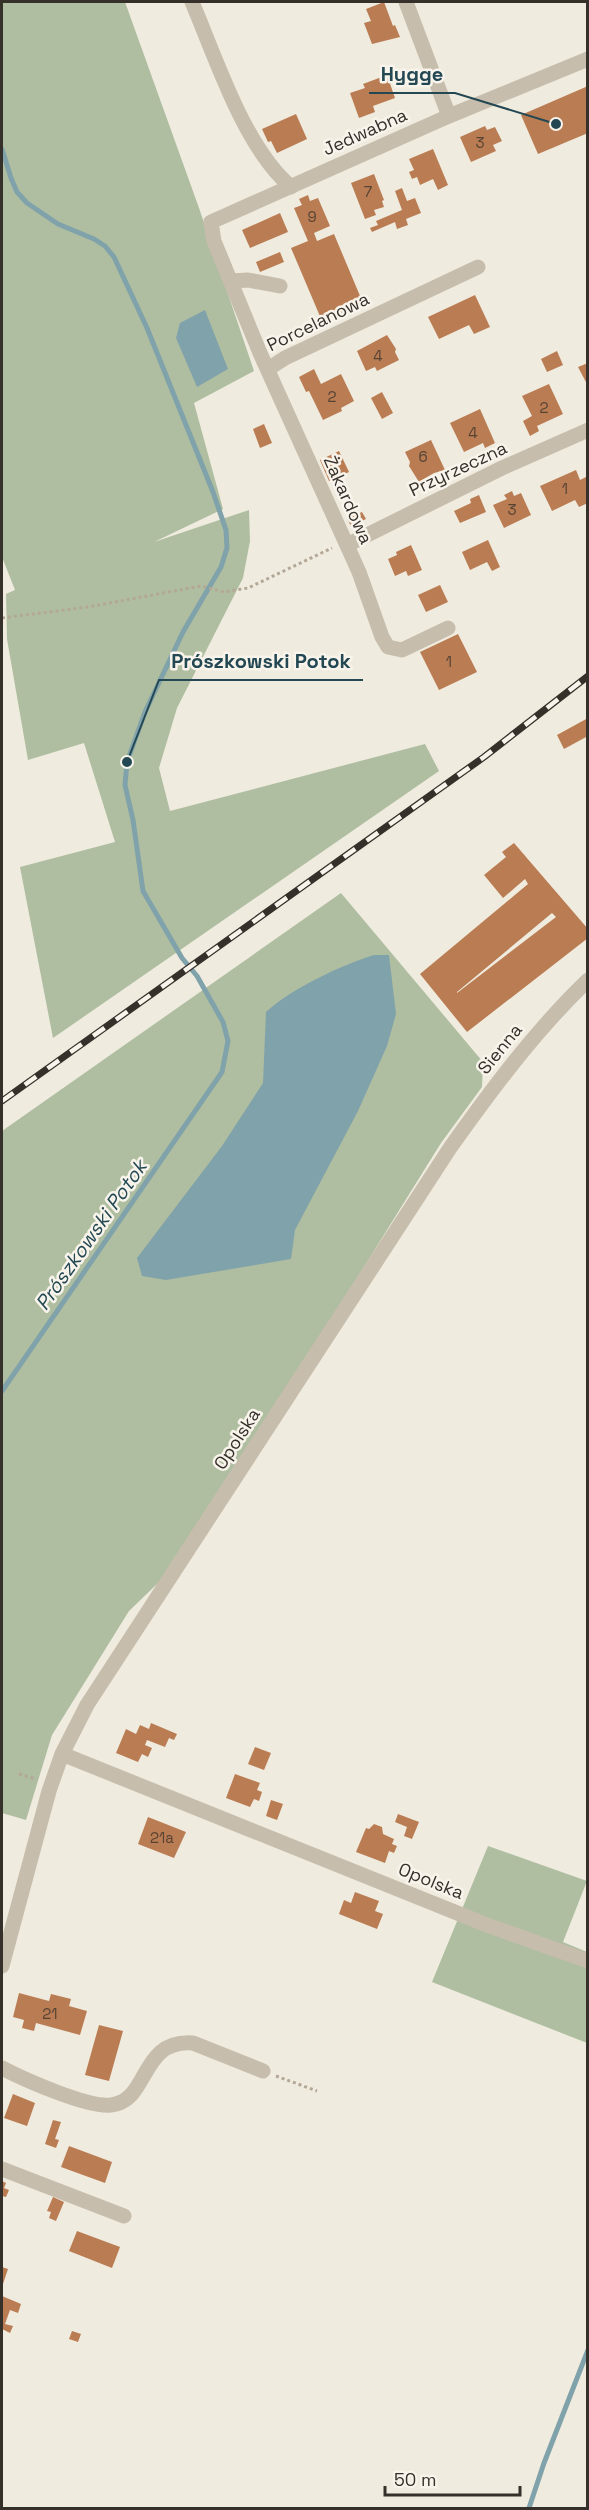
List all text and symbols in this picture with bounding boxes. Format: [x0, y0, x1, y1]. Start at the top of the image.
callout: Hygge [369, 55, 455, 93]
text: Hygge [381, 61, 443, 87]
street label: Jedwabna [319, 103, 411, 160]
house number: 3 [475, 133, 485, 152]
house number: 7 [364, 182, 372, 201]
house number: 9 [307, 207, 317, 226]
street label: Porcelanowa [263, 287, 373, 356]
house number: 4 [373, 346, 383, 365]
house number: 2 [327, 387, 337, 406]
house number: 2 [539, 398, 549, 417]
house number: 4 [468, 423, 478, 442]
street label: Przyrzeczna [405, 436, 511, 501]
house number: 6 [418, 447, 428, 466]
street label: Żakardowa [319, 452, 378, 547]
house number: 1 [562, 479, 568, 498]
house number: 3 [507, 500, 517, 519]
callout: Prószkowski Potok [159, 642, 363, 680]
text: Prószkowski Potok [171, 648, 351, 674]
house number: 1 [446, 652, 452, 671]
street label: Sienna [472, 1019, 527, 1079]
water label: Prószkowski Potok [29, 1153, 154, 1315]
street label: Opolska [208, 1404, 265, 1474]
house number: 21a [150, 1828, 174, 1847]
street label: Opolska [395, 1857, 467, 1904]
house number: 21 [42, 2004, 58, 2023]
scale bar [385, 2459, 520, 2497]
text: 50 m [394, 2468, 436, 2491]

